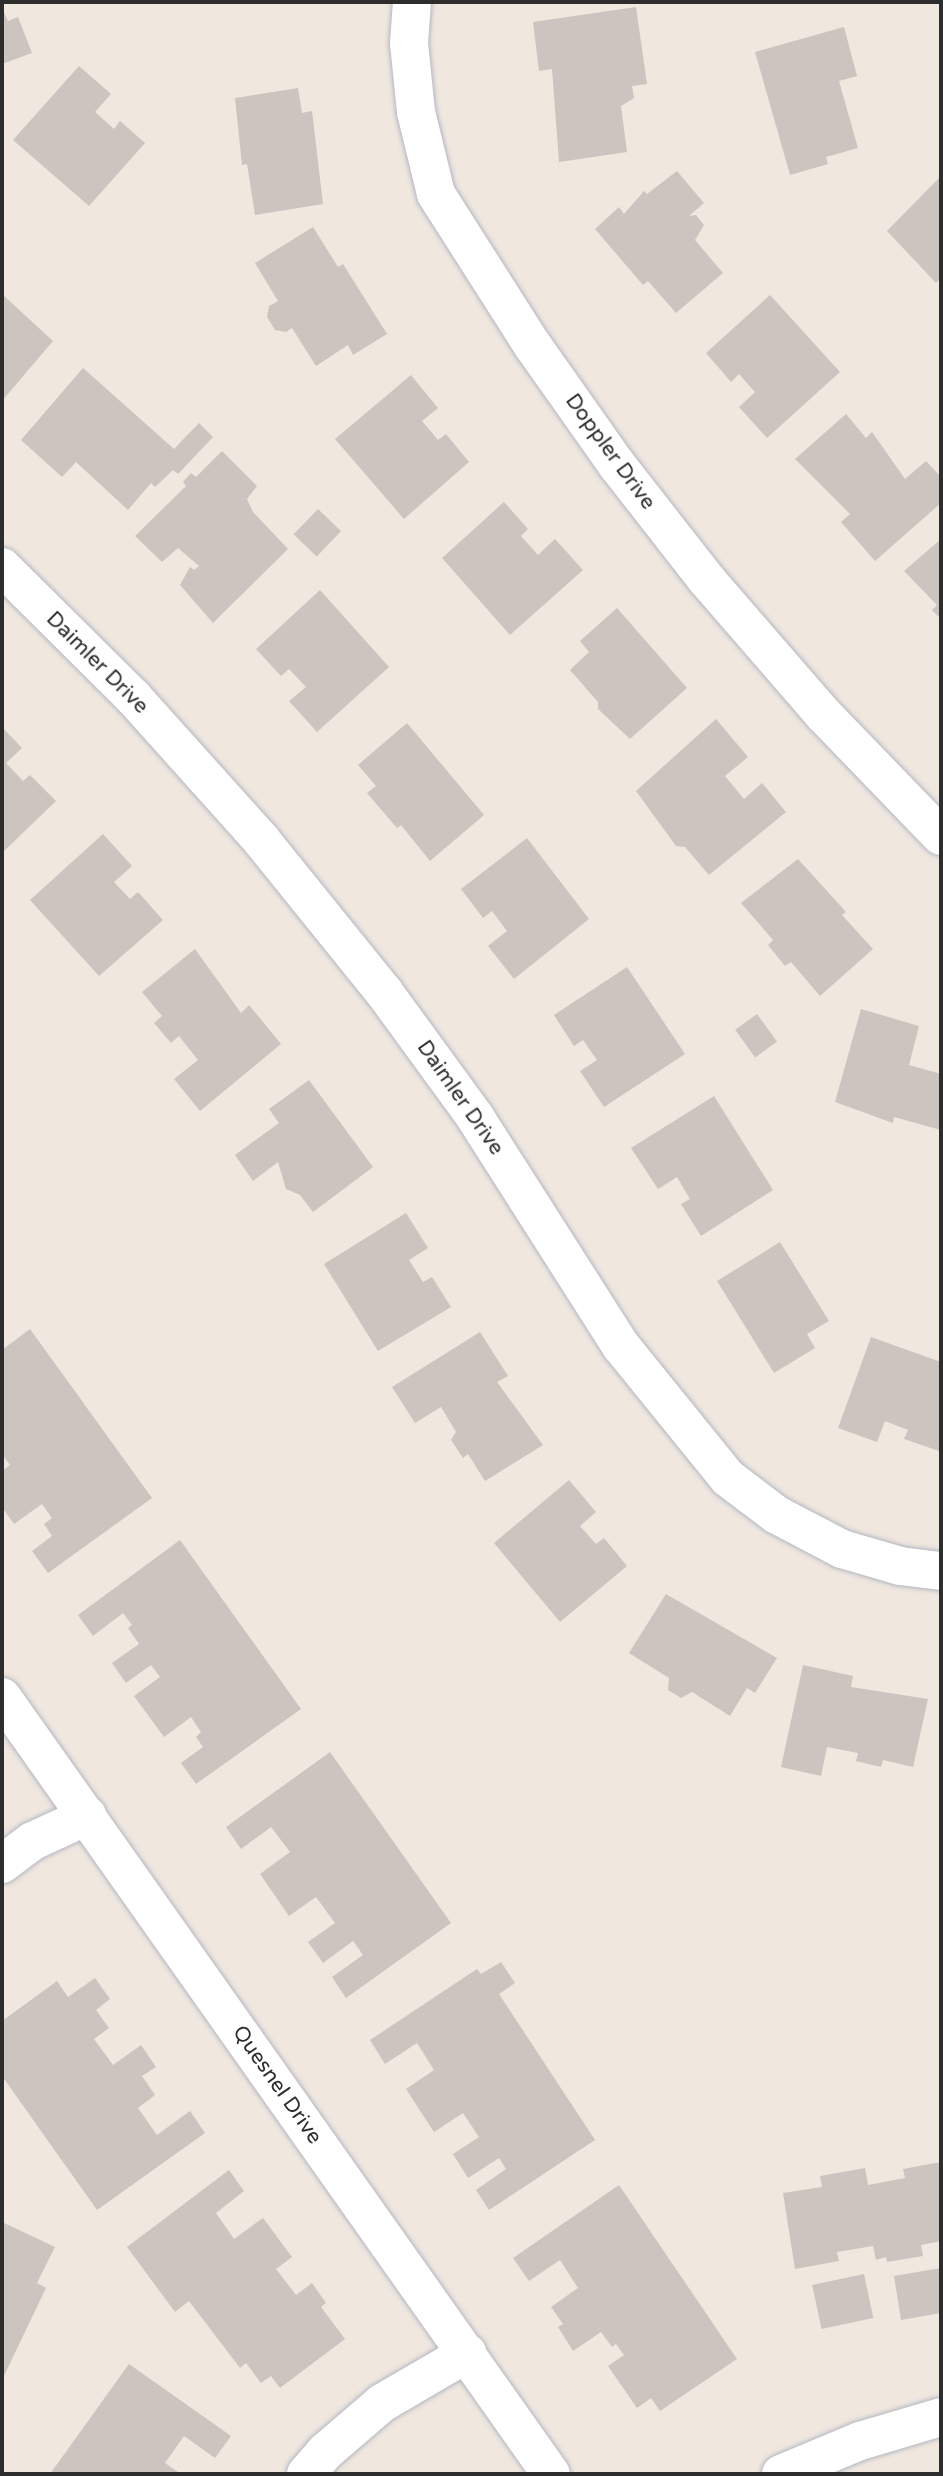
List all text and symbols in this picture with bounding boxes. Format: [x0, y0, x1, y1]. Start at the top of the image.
street label: Doppler Drive [560, 389, 660, 515]
street label: Daimler Drive [41, 607, 153, 719]
street label: Daimler Drive [411, 1036, 509, 1160]
street label: Quesnel Drive [227, 2021, 327, 2149]

